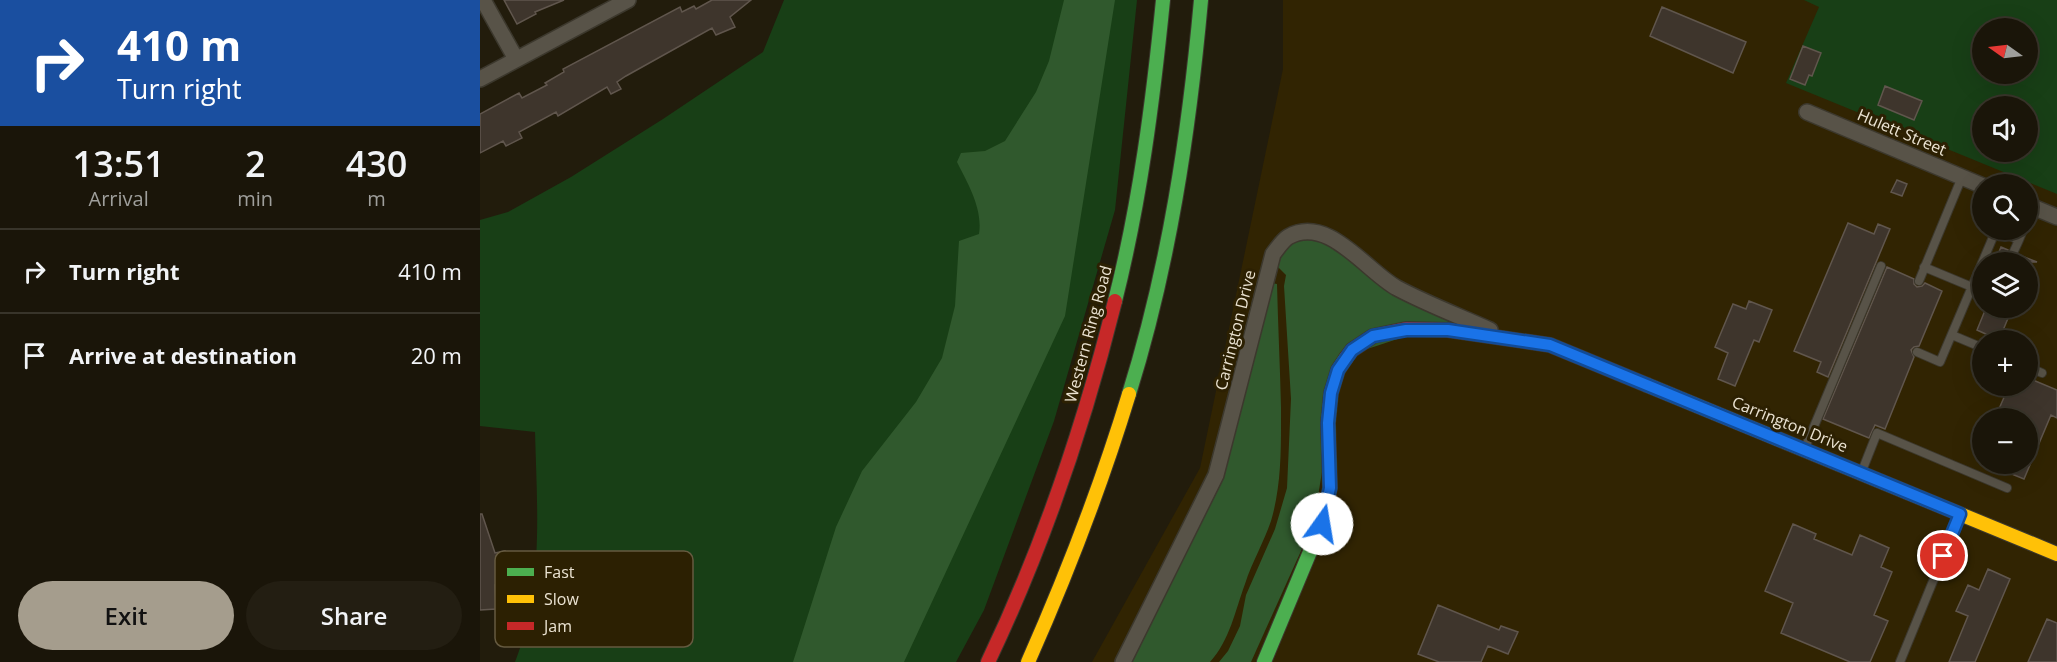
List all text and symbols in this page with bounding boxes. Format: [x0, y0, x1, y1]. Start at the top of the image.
text: 410 m [117, 16, 241, 73]
north arrow [1972, 18, 2038, 84]
map controls [1972, 18, 2038, 474]
icon: right [18, 24, 96, 102]
text: Turn right [117, 70, 242, 107]
button: sound [1972, 96, 2038, 162]
street label: Hulett Street [1854, 103, 1950, 161]
text: 13:51 [73, 139, 165, 188]
text: 2 [245, 139, 266, 188]
text: 430 [346, 139, 407, 188]
button: search [1972, 174, 2038, 240]
text: Arrival [89, 185, 149, 212]
text: min [237, 185, 273, 212]
text: m [367, 185, 386, 212]
button: layers [1972, 252, 2038, 318]
icon: right [18, 255, 51, 288]
text: Turn right [69, 256, 180, 286]
text: 410 m [398, 256, 462, 286]
street label: Western Ring Road [1059, 263, 1117, 405]
street label: Carrington Drive [1209, 268, 1261, 392]
button: + [1972, 330, 2038, 396]
icon: arrive [18, 339, 51, 372]
text: Arrive at destination [69, 340, 297, 370]
text: 20 m [411, 340, 462, 370]
street label: Carrington Drive [1729, 391, 1851, 457]
button: − [1972, 408, 2038, 474]
position arrow [1290, 492, 1354, 556]
pin [1917, 530, 1968, 581]
icon: arrive [1926, 539, 1959, 572]
legend [495, 551, 693, 647]
text: Fast [544, 561, 575, 583]
button: Exit [18, 581, 234, 650]
button: Share [246, 581, 462, 650]
text: Slow [544, 588, 579, 610]
text: Jam [542, 615, 572, 637]

